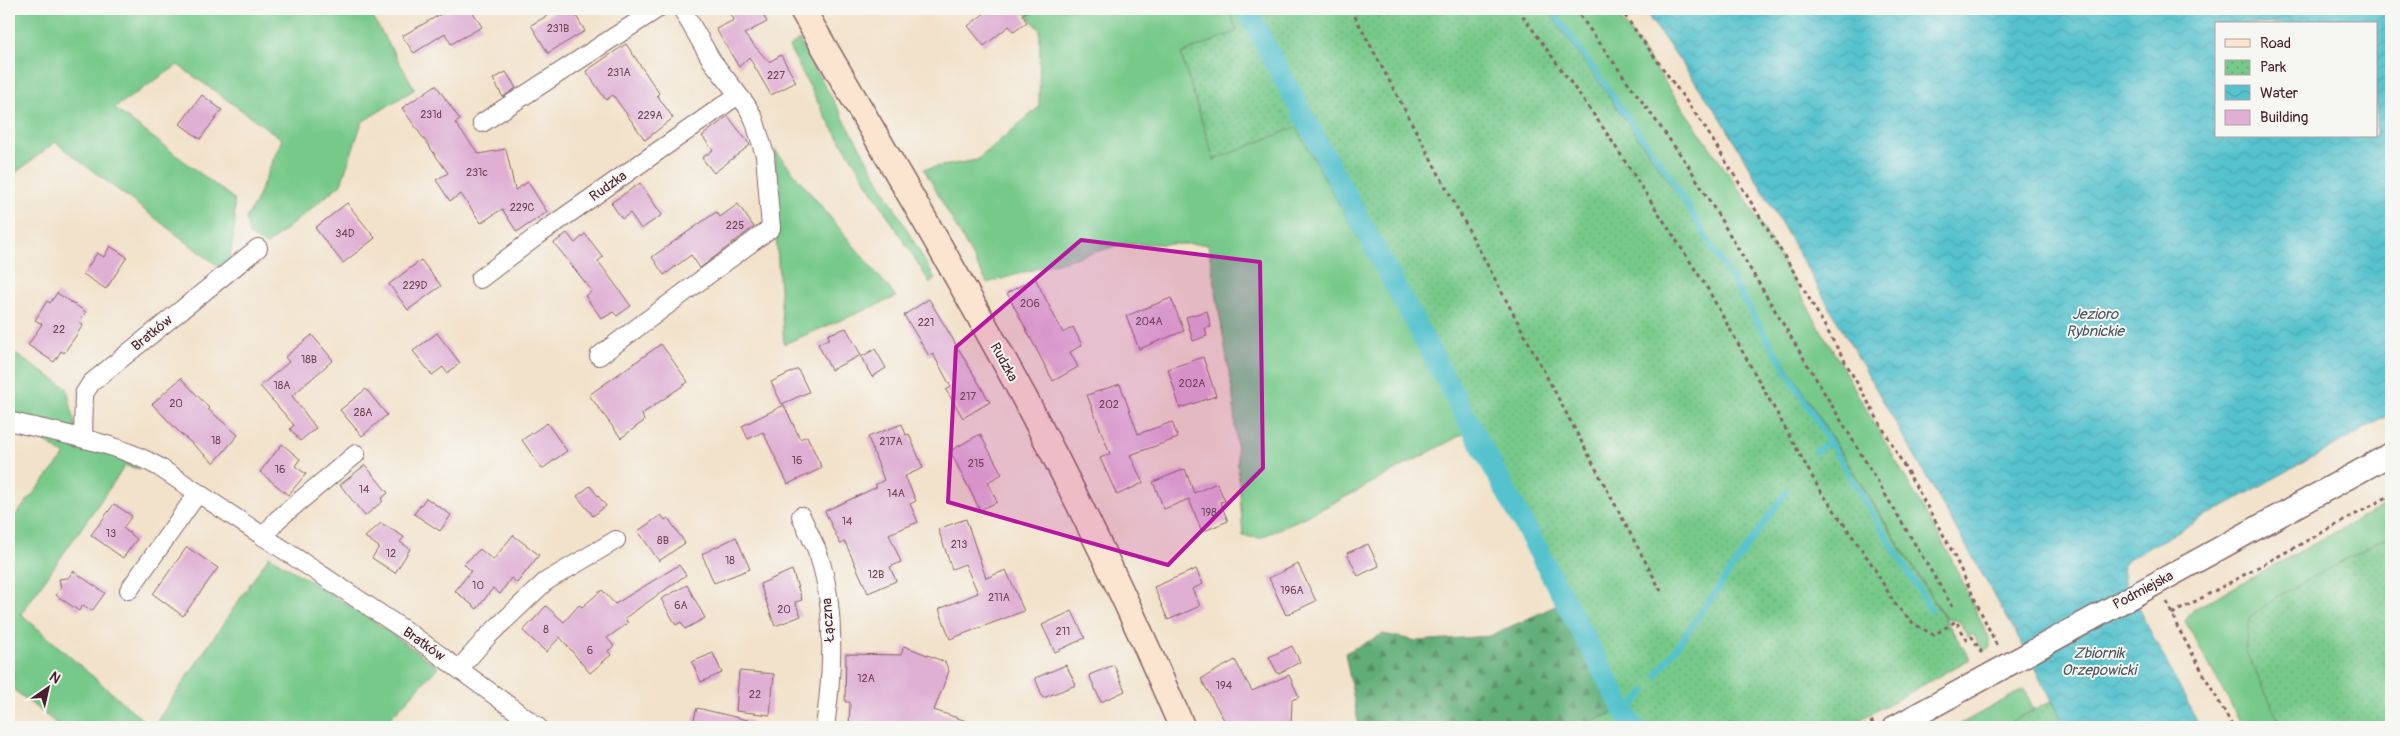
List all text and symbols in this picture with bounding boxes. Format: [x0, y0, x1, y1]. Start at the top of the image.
house number: 231B [547, 22, 569, 35]
legend [2215, 22, 2378, 138]
text: Road [2260, 34, 2291, 53]
text: Park [2260, 58, 2287, 77]
house number: 231A [607, 66, 631, 79]
house number: 227 [767, 69, 785, 82]
text: Water [2260, 84, 2299, 103]
house number: 231d [420, 108, 442, 121]
text: Building [2260, 108, 2308, 127]
house number: 229A [637, 109, 663, 122]
house number: 231c [466, 166, 488, 179]
street label: Rudzka [586, 167, 630, 205]
house number: 229C [510, 201, 535, 214]
house number: 225 [726, 219, 744, 232]
house number: 34D [335, 227, 355, 240]
house number: 229D [403, 279, 428, 292]
house number: 206 [1020, 297, 1040, 310]
water label: Jezioro Rybnickie [2066, 305, 2125, 341]
street label: Bratków [128, 311, 176, 355]
house number: 204A [1135, 315, 1163, 328]
house number: 221 [918, 316, 934, 329]
house number: 22 [53, 323, 65, 336]
street label: Rudzka [986, 340, 1022, 384]
house number: 18B [301, 353, 317, 366]
house number: 202A [1179, 377, 1205, 390]
house number: 18A [274, 379, 290, 392]
house number: 217 [960, 390, 976, 403]
house number: 20 [169, 397, 183, 410]
house number: 202 [1099, 398, 1119, 411]
house number: 28A [354, 406, 372, 419]
house number: 18 [211, 434, 221, 447]
house number: 217A [879, 435, 903, 448]
house number: 16 [792, 454, 802, 467]
house number: 215 [968, 457, 984, 470]
house number: 16 [275, 463, 285, 476]
house number: 14 [359, 483, 370, 496]
house number: 14A [887, 487, 905, 500]
house number: 198 [1201, 506, 1217, 519]
house number: 14 [842, 515, 853, 528]
house number: 13 [106, 527, 116, 540]
house number: 8B [657, 534, 669, 547]
house number: 213 [951, 538, 967, 551]
house number: 12 [386, 547, 396, 560]
house number: 18 [725, 554, 735, 567]
street label: Podmiejska [2110, 567, 2176, 613]
house number: 12B [868, 568, 884, 581]
house number: 10 [472, 579, 484, 592]
house number: 196A [1280, 584, 1304, 597]
house number: 211A [988, 591, 1010, 604]
street label: Łączna [818, 597, 838, 644]
house number: 6A [674, 599, 688, 612]
house number: 20 [777, 603, 791, 616]
street label: Bratków [400, 623, 449, 665]
house number: 8 [543, 623, 549, 636]
house number: 211 [1056, 625, 1070, 638]
house number: 6 [587, 644, 593, 657]
water label: Zbiornik Orzepowicki [2062, 644, 2139, 680]
north arrow [22, 664, 72, 714]
text: N [46, 668, 64, 687]
house number: 12A [857, 672, 875, 685]
house number: 194 [1216, 679, 1233, 692]
house number: 22 [749, 688, 761, 701]

